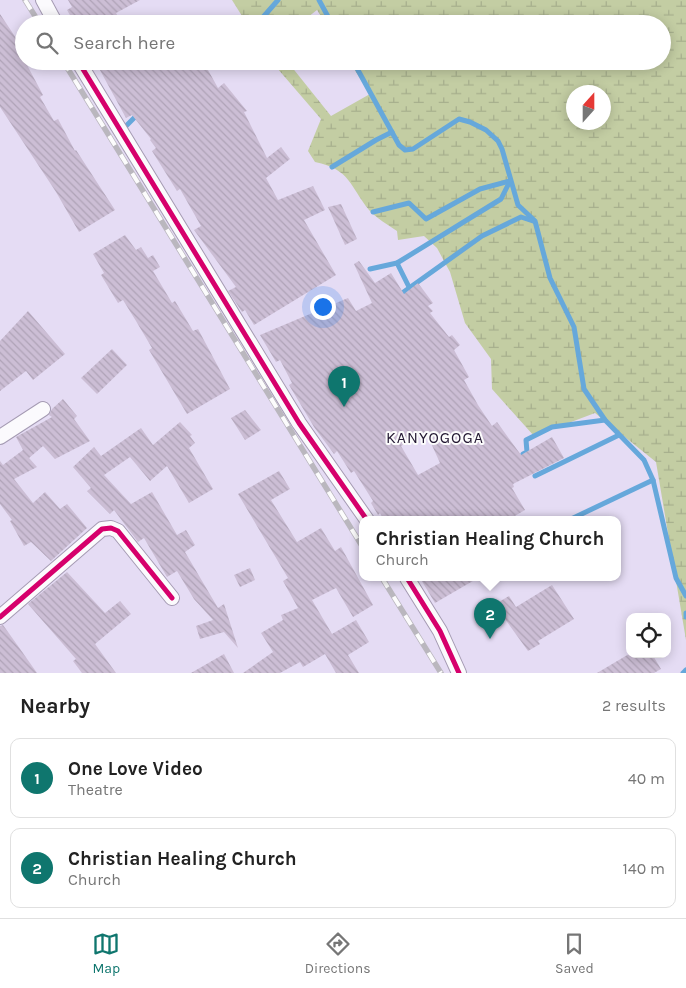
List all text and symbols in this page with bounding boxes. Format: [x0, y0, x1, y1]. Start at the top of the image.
search box [15, 15, 671, 70]
icon: search [33, 29, 61, 57]
text: Search here [73, 32, 175, 54]
north arrow [566, 85, 611, 130]
your location [310, 294, 336, 320]
pin: 1 [328, 366, 360, 407]
district label: KANYOGOGA [386, 428, 484, 447]
popup [359, 516, 621, 581]
text: Christian Healing Church [376, 528, 604, 550]
text: Church [376, 550, 429, 569]
pin: 2 [474, 598, 506, 639]
map controls [626, 613, 671, 658]
button: locate [626, 613, 671, 658]
text: Nearby [20, 694, 90, 718]
text: 2 results [602, 696, 666, 715]
text: One Love Video [68, 758, 203, 780]
text: 1 [34, 769, 40, 788]
text: 40 m [628, 769, 665, 788]
text: Theatre [68, 780, 123, 799]
text: Christian Healing Church [68, 848, 297, 870]
text: 2 [32, 859, 42, 878]
text: 140 m [623, 859, 665, 878]
text: Church [68, 870, 121, 889]
tab: Map [92, 930, 120, 977]
tab: Directions [305, 930, 371, 977]
tab: Saved [555, 930, 594, 977]

